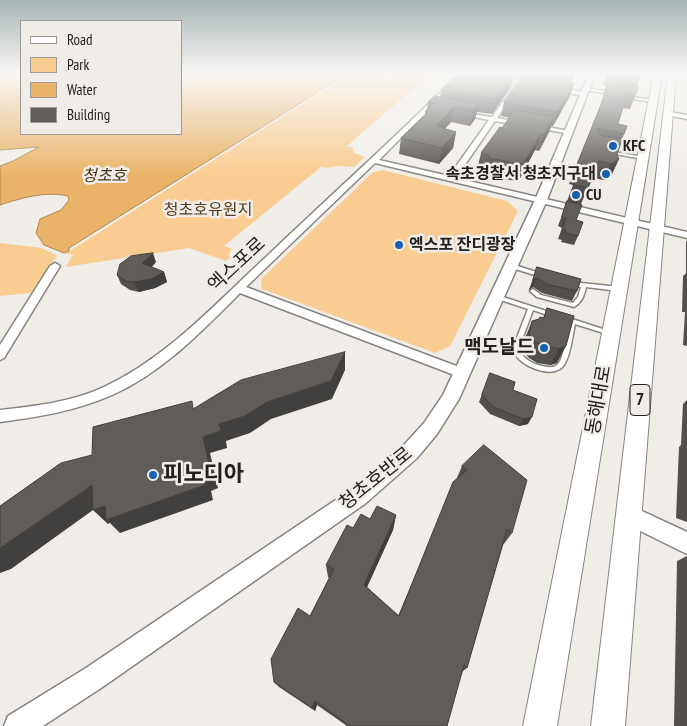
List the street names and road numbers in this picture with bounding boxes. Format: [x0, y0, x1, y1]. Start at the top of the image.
street label: 엑스포로 [204, 233, 270, 297]
street label: 동해대로 [582, 364, 616, 436]
road number: 7 [630, 384, 650, 416]
street label: 청초호반로 [335, 443, 417, 515]

